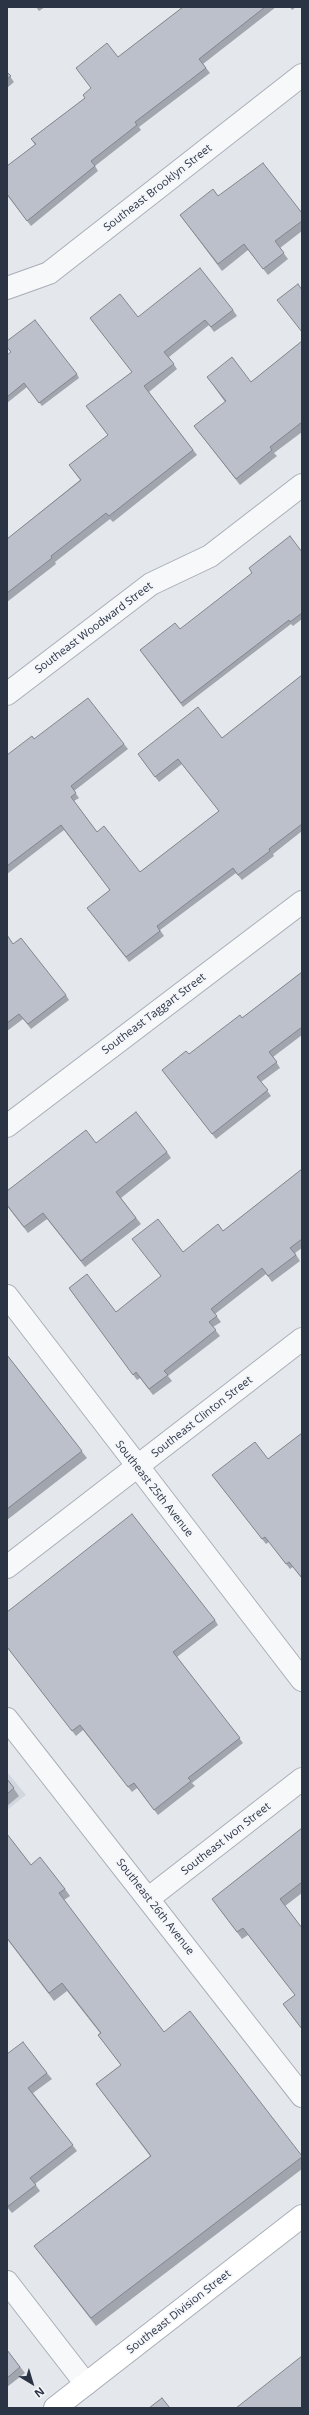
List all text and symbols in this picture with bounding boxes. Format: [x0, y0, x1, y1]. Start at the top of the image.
street label: Southeast Brooklyn Street [101, 142, 215, 234]
street label: Southeast Woodward Street [33, 579, 155, 677]
street label: Southeast Taggart Street [99, 971, 209, 1057]
street label: Southeast Clinton Street [149, 1373, 255, 1461]
street label: Southeast 25th Avenue [112, 1438, 196, 1540]
street label: Southeast Ivon Street [179, 1800, 273, 1878]
street label: Southeast 26th Avenue [113, 1856, 197, 1958]
street label: Southeast Division Street [124, 2267, 234, 2357]
north arrow [12, 2363, 52, 2403]
text: N [32, 2384, 48, 2402]

